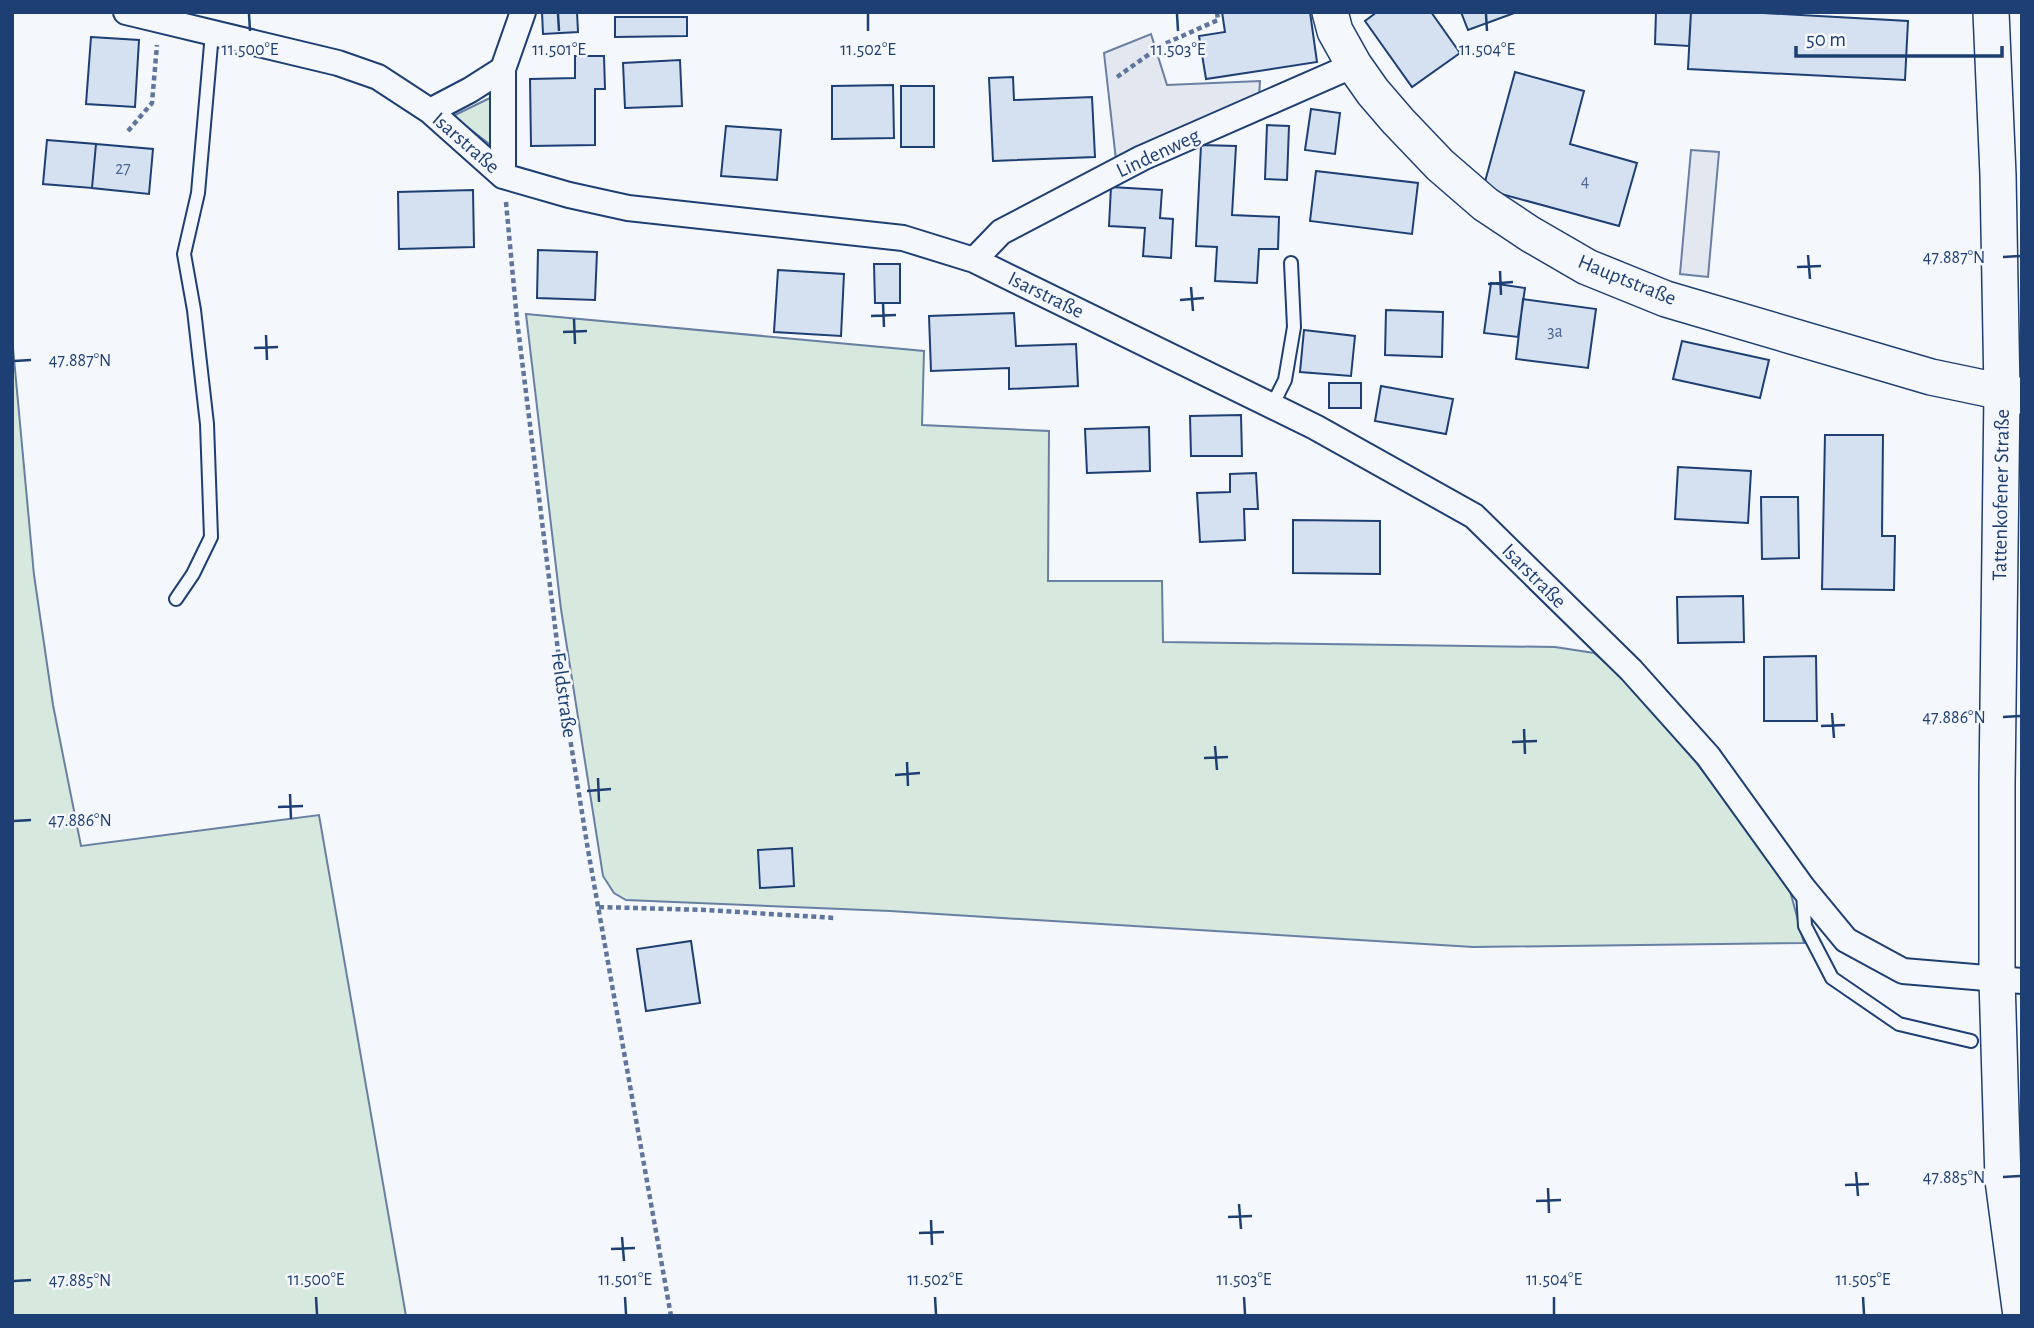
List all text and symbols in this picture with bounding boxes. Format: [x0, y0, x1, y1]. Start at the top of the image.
scale bar [1796, 14, 2002, 58]
text: 50 m [1806, 29, 1846, 50]
text: 11.500°E [222, 41, 279, 59]
text: 11.501°E [532, 41, 586, 59]
text: 11.502°E [840, 41, 896, 59]
text: 11.503°E [1151, 41, 1206, 59]
text: 11.504°E [1459, 41, 1515, 59]
street label: Isarstraße [428, 108, 504, 178]
street label: Lindenweg [1113, 124, 1204, 181]
house number: 27 [115, 160, 131, 178]
house number: 4 [1581, 173, 1590, 191]
text: 47.887°N [1923, 249, 1985, 267]
street label: Hauptstraße [1575, 251, 1679, 309]
street label: Isarstraße [1005, 268, 1087, 322]
house number: 3a [1547, 323, 1563, 341]
text: 47.887°N [49, 352, 111, 370]
street label: Tattenkofener Straße [1989, 409, 2013, 581]
street label: Isarstraße [1498, 540, 1570, 612]
street label: Feldstraße [548, 651, 580, 739]
text: 47.886°N [1922, 709, 1986, 727]
text: 47.886°N [48, 812, 112, 830]
text: 47.885°N [1923, 1169, 1985, 1187]
text: 11.500°E [288, 1271, 345, 1289]
text: 11.501°E [598, 1271, 652, 1289]
text: 11.502°E [907, 1271, 963, 1289]
text: 11.503°E [1217, 1271, 1272, 1289]
text: 11.504°E [1526, 1271, 1582, 1289]
text: 11.505°E [1835, 1271, 1891, 1289]
text: 47.885°N [49, 1272, 111, 1290]

